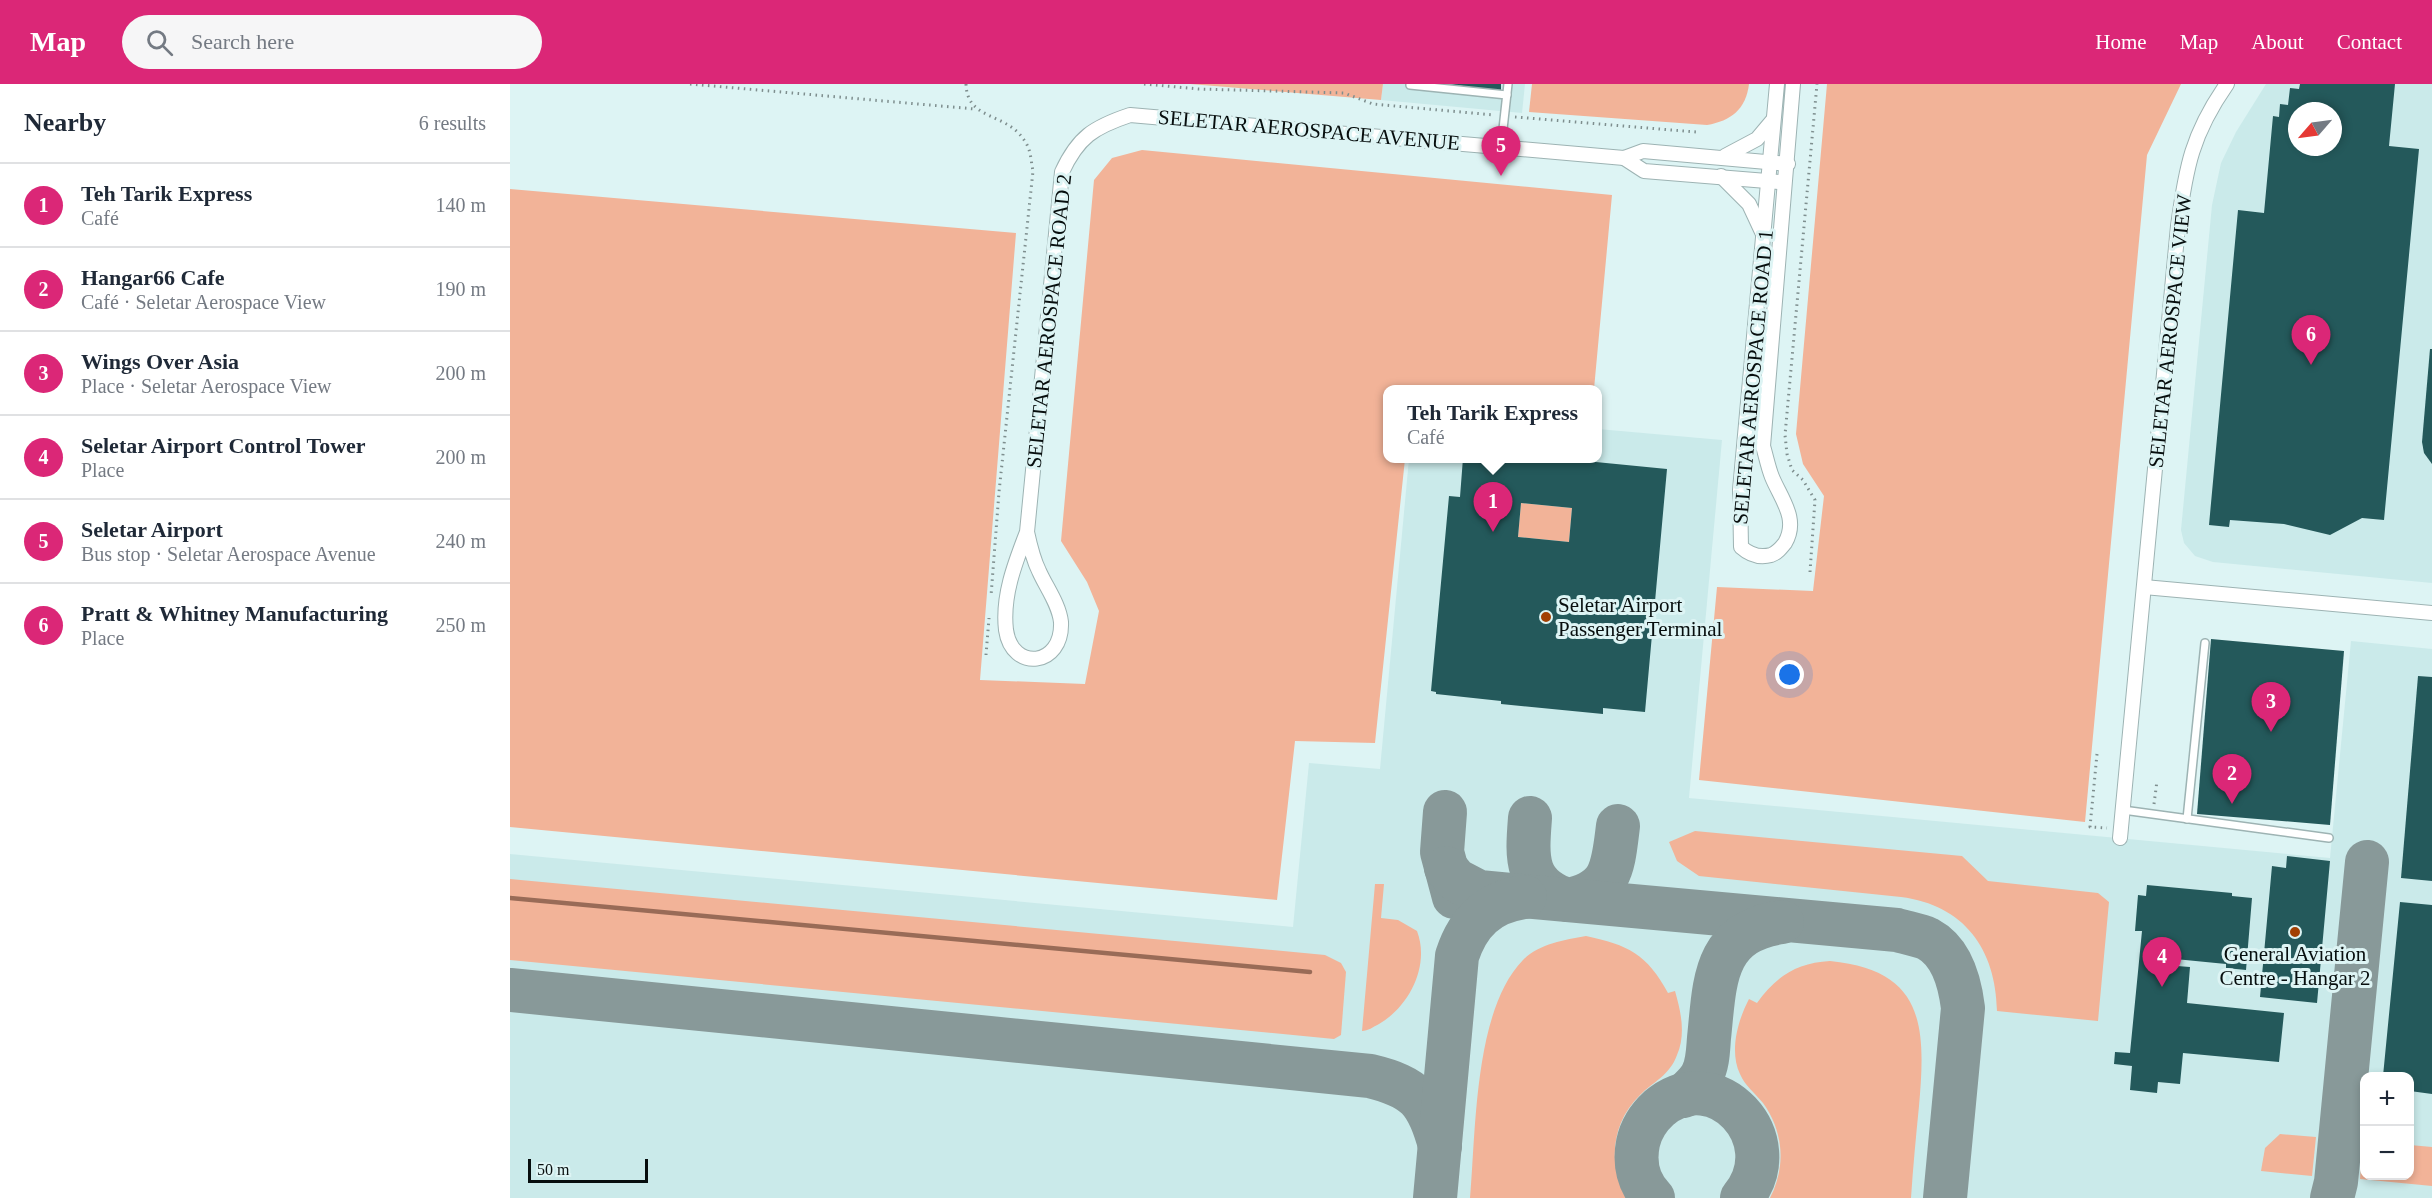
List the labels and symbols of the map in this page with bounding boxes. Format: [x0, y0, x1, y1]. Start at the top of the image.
north arrow [2288, 102, 2342, 156]
street label: SELETAR AEROSPACE AVENUE [1157, 105, 1461, 155]
pin: 5 [1482, 126, 1520, 176]
street label: SELETAR AEROSPACE ROAD 2 [1022, 173, 1076, 469]
street label: SELETAR AEROSPACE VIEW [2144, 193, 2196, 469]
street label: SELETAR AEROSPACE ROAD 1 [1728, 229, 1778, 525]
pin: 6 [2292, 316, 2330, 365]
pin: 1 [1474, 482, 1512, 532]
place label: Seletar Airport Passenger Terminal [1558, 593, 1723, 641]
marker: Seletar Airport Passenger Terminal [1539, 610, 1553, 624]
your location [1775, 660, 1804, 689]
pin: 3 [2252, 682, 2290, 732]
pin: 2 [2212, 754, 2252, 804]
marker: General Aviation Centre - Hangar 2 [2288, 925, 2302, 939]
pin: 4 [2142, 938, 2182, 987]
place label: General Aviation Centre - Hangar 2 [2219, 942, 2371, 990]
scale bar [528, 1156, 648, 1184]

